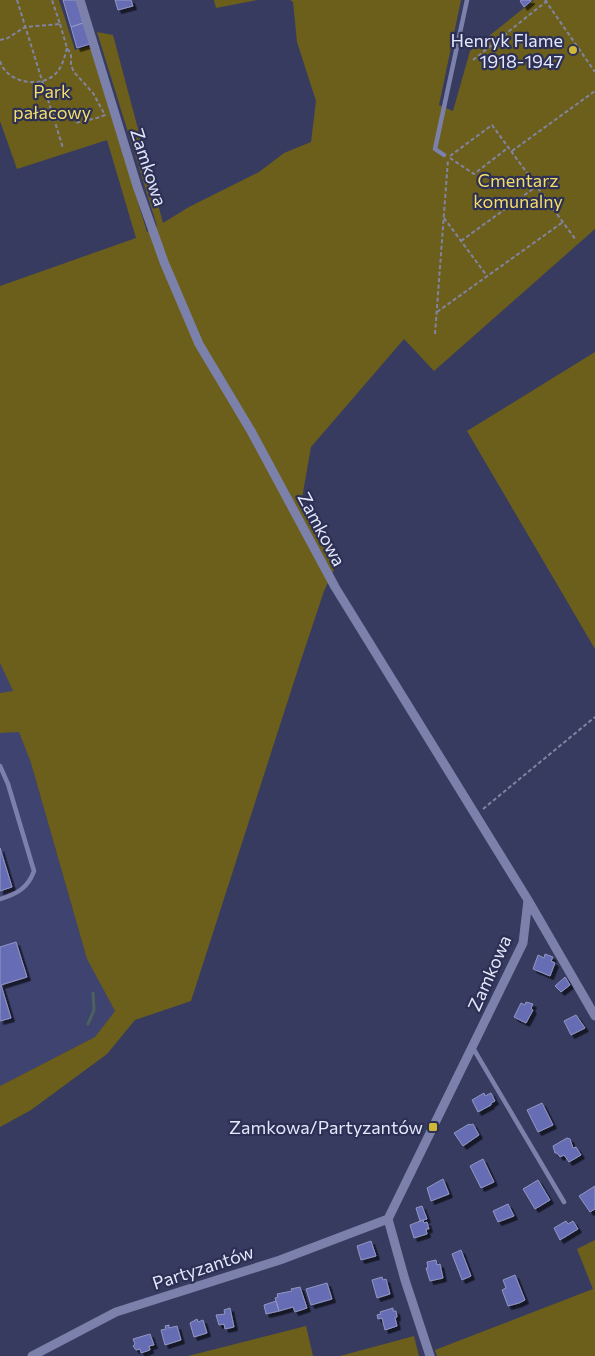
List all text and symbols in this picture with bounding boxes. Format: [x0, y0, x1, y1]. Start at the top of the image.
place label: Henryk Flame 1918-1947 [450, 29, 563, 72]
marker: Henryk Flame 1918-1947 [567, 44, 579, 56]
park label: Park pałacowy [13, 80, 91, 123]
street label: Zamkowa [126, 125, 172, 209]
park label: Cmentarz komunalny [473, 169, 563, 212]
street label: Zamkowa [293, 488, 351, 570]
street label: Zamkowa [463, 932, 515, 1014]
place label: Zamkowa/Partyzantów [229, 1116, 423, 1138]
marker: Zamkowa/Partyzantów [427, 1121, 439, 1133]
street label: Partyzantów [149, 1240, 257, 1294]

